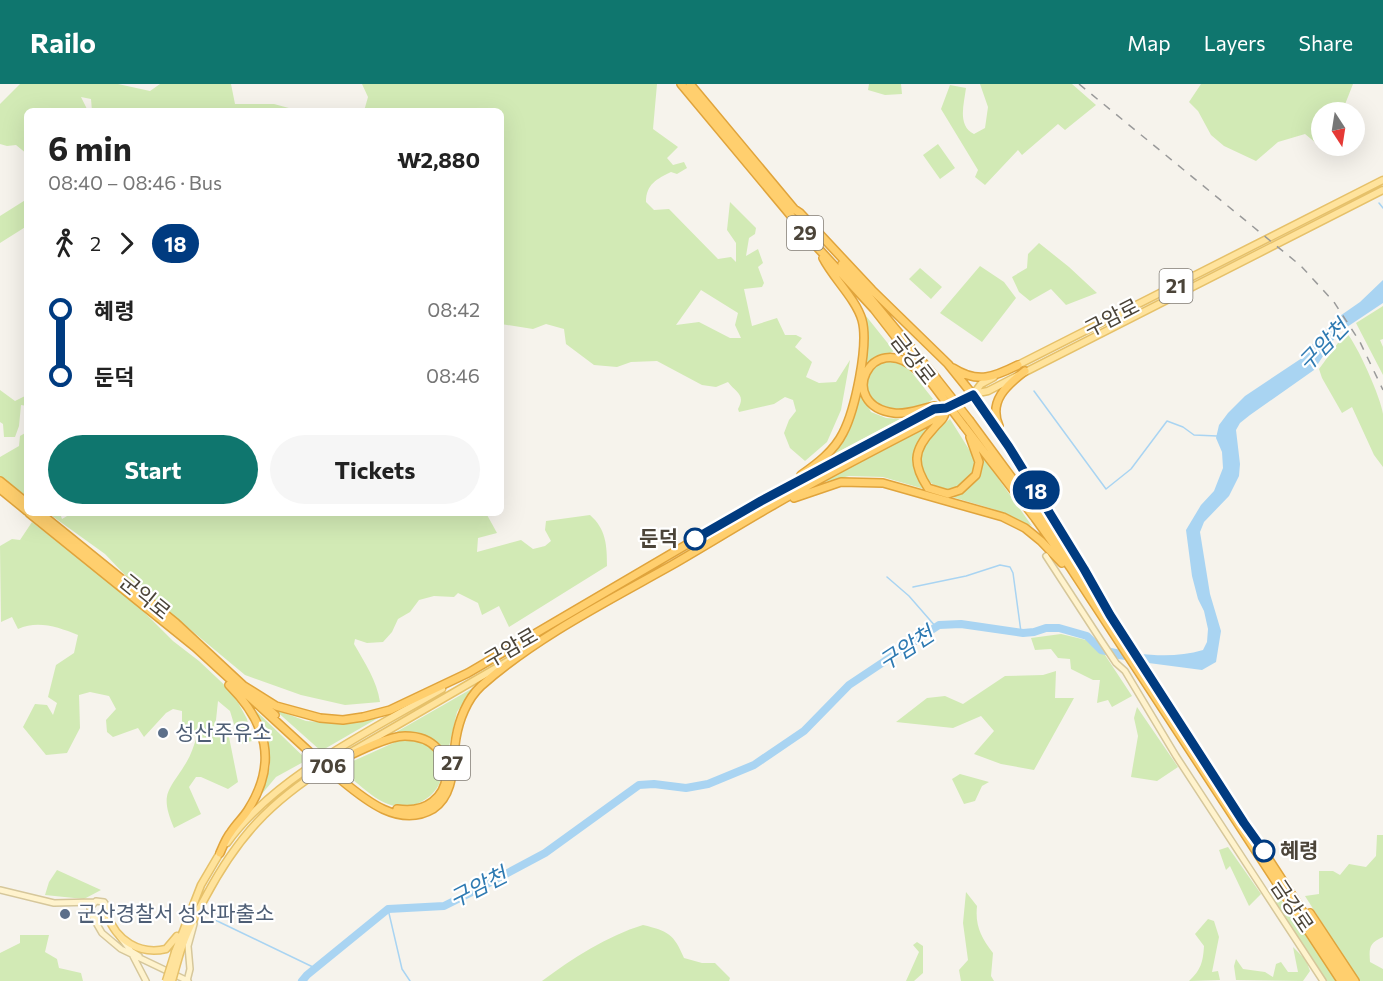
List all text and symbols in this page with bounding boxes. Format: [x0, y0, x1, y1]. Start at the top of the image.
text: Railo [30, 25, 96, 59]
text: Map [1127, 30, 1171, 55]
text: Layers [1204, 30, 1266, 55]
text: Share [1299, 30, 1353, 55]
north arrow [1311, 102, 1365, 156]
map controls [1311, 102, 1365, 156]
text: 6 min [48, 127, 132, 168]
text: ₩2,880 [397, 146, 480, 173]
text: 08:40 – 08:46 · Bus [48, 170, 222, 194]
road number: 29 [787, 216, 823, 250]
icon: walk [48, 227, 81, 260]
icon: forward [110, 227, 143, 260]
text: 2 [90, 231, 101, 255]
text: 18 [164, 231, 187, 256]
road number: 21 [1160, 269, 1192, 303]
street label: 구암로 [1080, 292, 1143, 341]
text: 혜령 [94, 297, 134, 324]
text: 08:42 [427, 297, 480, 321]
water label: 구암천 [1292, 311, 1355, 376]
street label: 금강로 [886, 328, 942, 389]
text: 둔덕 [94, 363, 134, 390]
text: 08:46 [426, 363, 480, 387]
button: Start [48, 435, 258, 504]
button: Tickets [270, 435, 480, 504]
line badge: 18 [1009, 470, 1063, 510]
text: 18 [1025, 478, 1047, 503]
place label: 둔덕 [639, 525, 678, 550]
marker: 둔덕 [684, 528, 706, 550]
street label: 군익로 [116, 568, 176, 624]
water label: 구암천 [873, 618, 941, 675]
street label: 구암로 [479, 621, 542, 672]
place label: 성산주유소 [175, 719, 272, 744]
marker: 성산주유소 [156, 726, 170, 740]
road number: 27 [434, 746, 470, 780]
road number: 706 [302, 749, 354, 783]
place label: 혜령 [1280, 837, 1319, 862]
marker: 혜령 [1253, 840, 1275, 862]
water label: 구암천 [445, 859, 513, 912]
street label: 금강로 [1267, 874, 1320, 936]
place label: 군산경찰서 성산파출소 [77, 900, 274, 925]
marker: 군산경찰서 성산파출소 [58, 907, 72, 921]

